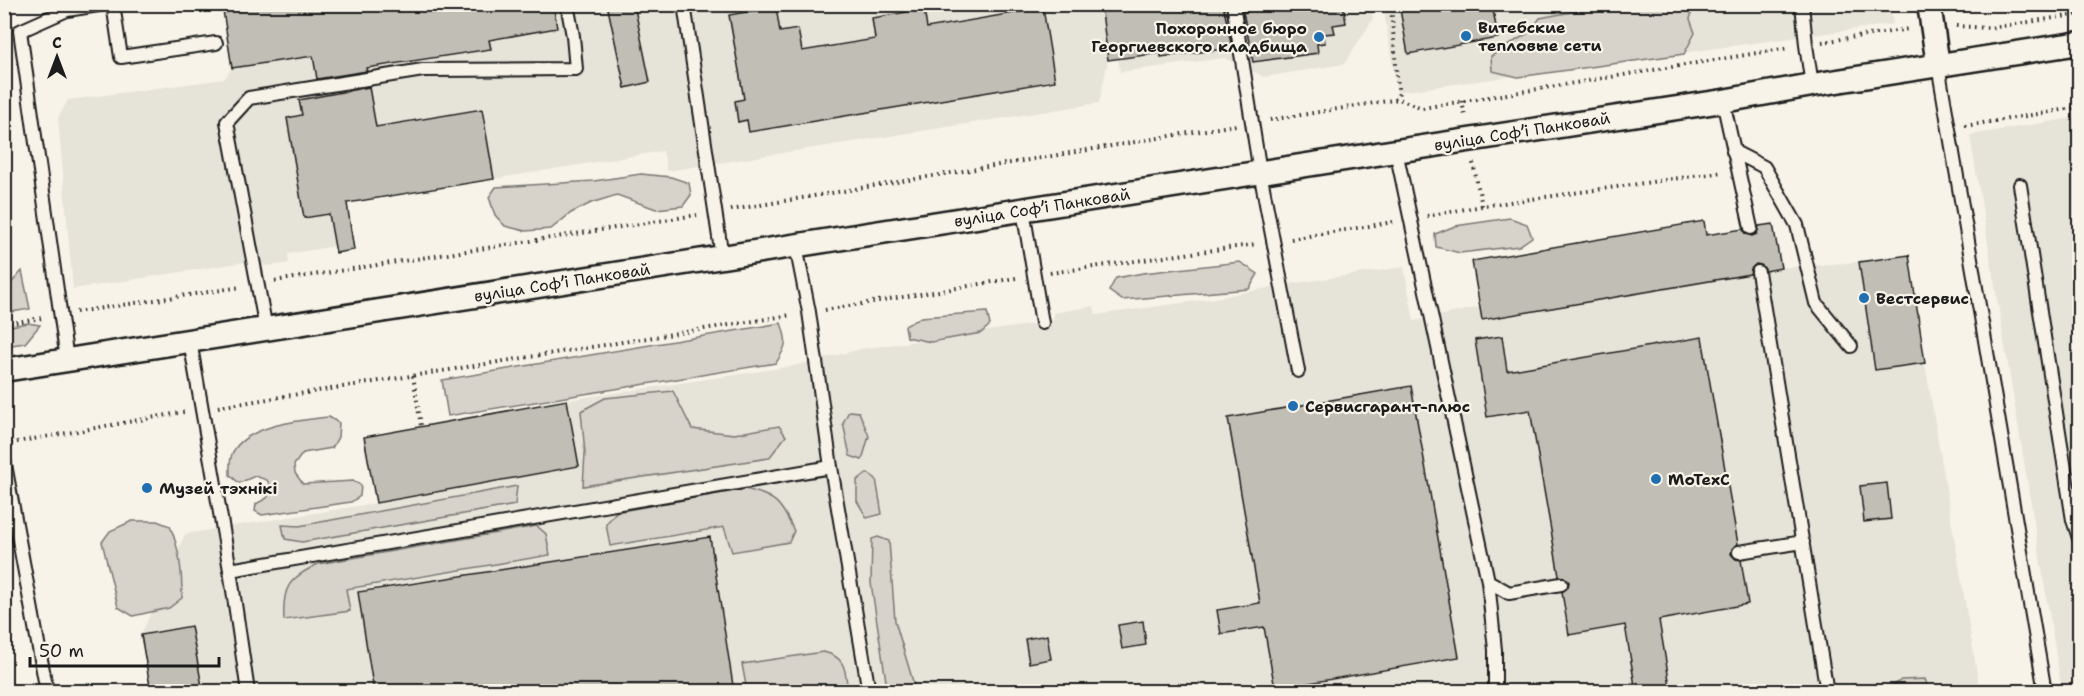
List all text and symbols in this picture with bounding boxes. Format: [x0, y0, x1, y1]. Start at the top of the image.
place label: Витебские тепловые сети [1478, 17, 1602, 56]
place label: Похоронное бюро Георгиевского кладбища [1091, 18, 1307, 57]
north arrow [27, 27, 87, 87]
marker: Витебские тепловые сети [1459, 29, 1473, 43]
marker: Похоронное бюро Георгиевского кладбища [1312, 30, 1326, 44]
text: С [52, 32, 62, 53]
street label: вуліца Софʼі Панковай [1433, 107, 1612, 156]
street label: вуліца Софʼі Панковай [953, 183, 1132, 232]
street label: вуліца Софʼі Панковай [473, 258, 652, 307]
place label: Вестсервис [1876, 288, 1969, 309]
marker: Вестсервис [1857, 291, 1871, 305]
place label: Сервисгарант-плюс [1305, 396, 1470, 417]
marker: Сервисгарант-плюс [1286, 399, 1300, 413]
place label: MoTexC [1668, 469, 1730, 490]
marker: MoTexC [1649, 472, 1663, 486]
place label: Музей тэхнікі [159, 478, 277, 499]
marker: Музей тэхнікі [140, 481, 154, 495]
scale bar [30, 630, 219, 668]
text: 50 m [39, 639, 84, 663]

